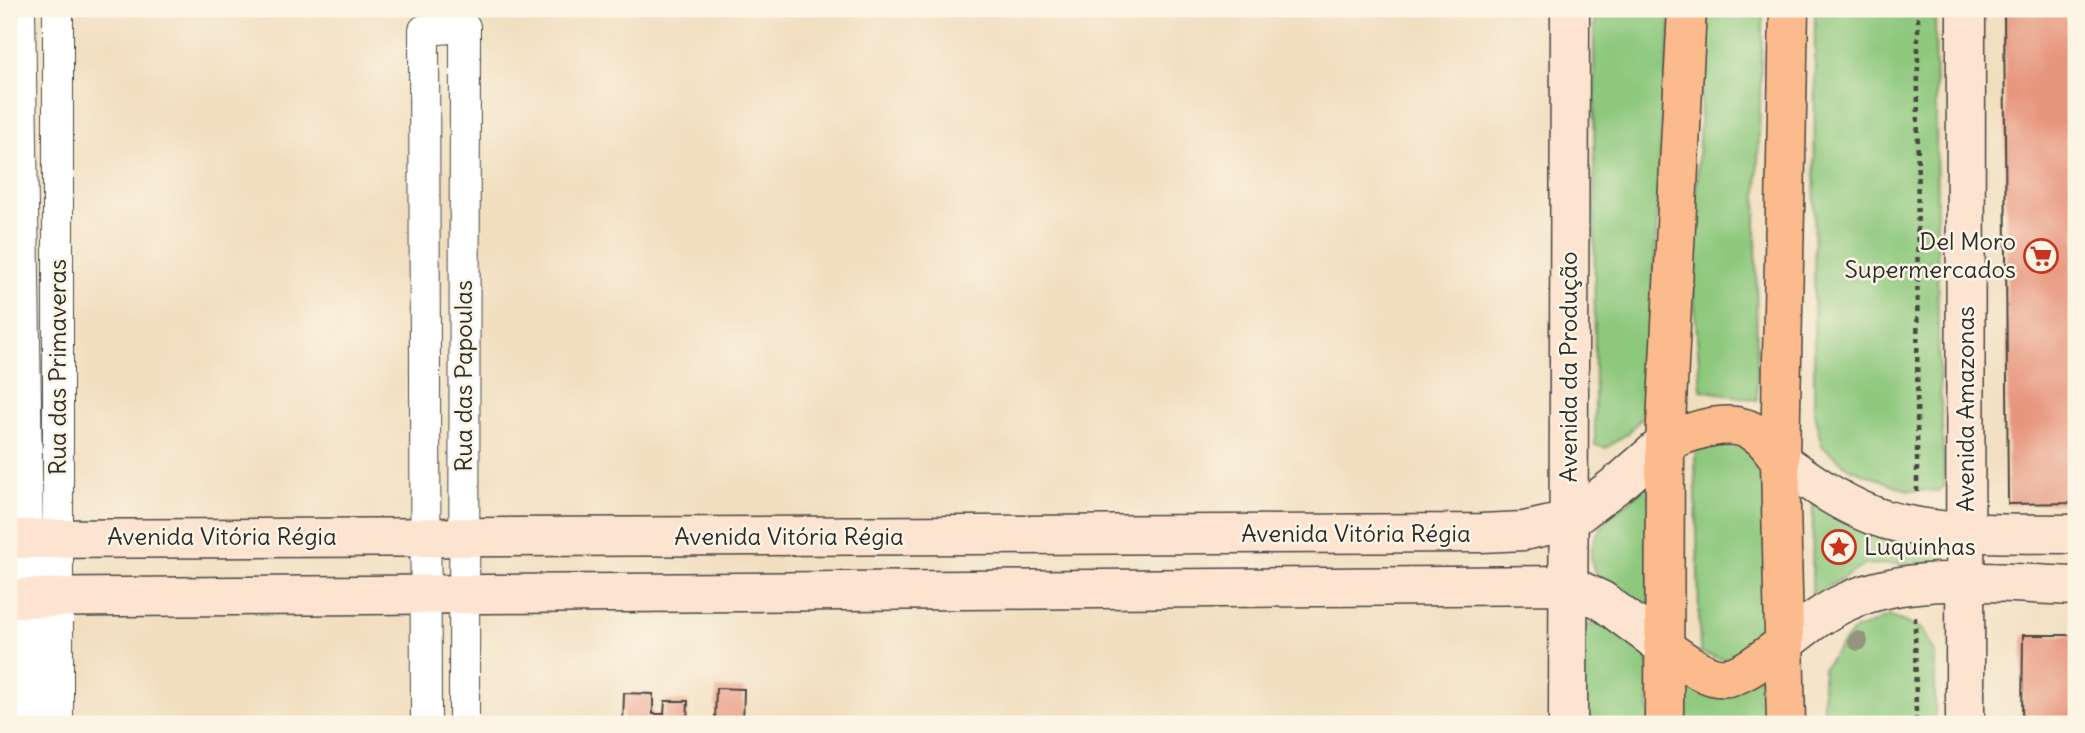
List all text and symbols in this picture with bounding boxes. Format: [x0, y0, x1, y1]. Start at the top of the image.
place label: Del Moro Supermercados [1845, 226, 2016, 284]
supermarket icon: Del Moro Supermercados [2022, 237, 2060, 275]
street label: Avenida da Produção [1553, 252, 1583, 482]
street label: Rua das Primaveras [42, 259, 72, 475]
street label: Rua das Papoulas [448, 280, 478, 472]
street label: Avenida Amazonas [1950, 306, 1980, 512]
street label: Avenida Vitória Régia [1241, 518, 1471, 548]
street label: Avenida Vitória Régia [107, 521, 337, 551]
street label: Avenida Vitória Régia [674, 521, 904, 551]
place icon: Luquinhas [1820, 528, 1858, 566]
place label: Luquinhas [1864, 531, 1976, 561]

